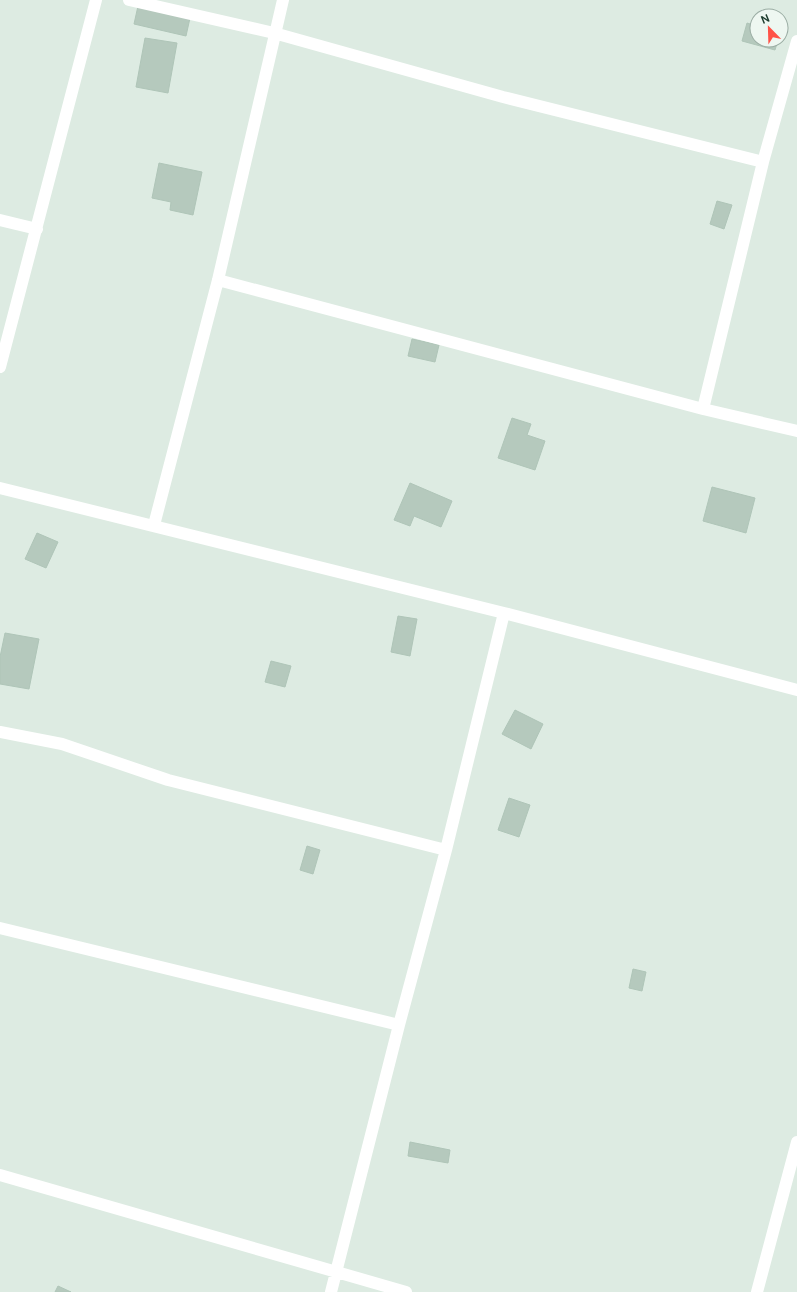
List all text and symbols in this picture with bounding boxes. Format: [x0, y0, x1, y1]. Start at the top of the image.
north arrow [749, 8, 789, 48]
text: N [759, 11, 772, 27]

